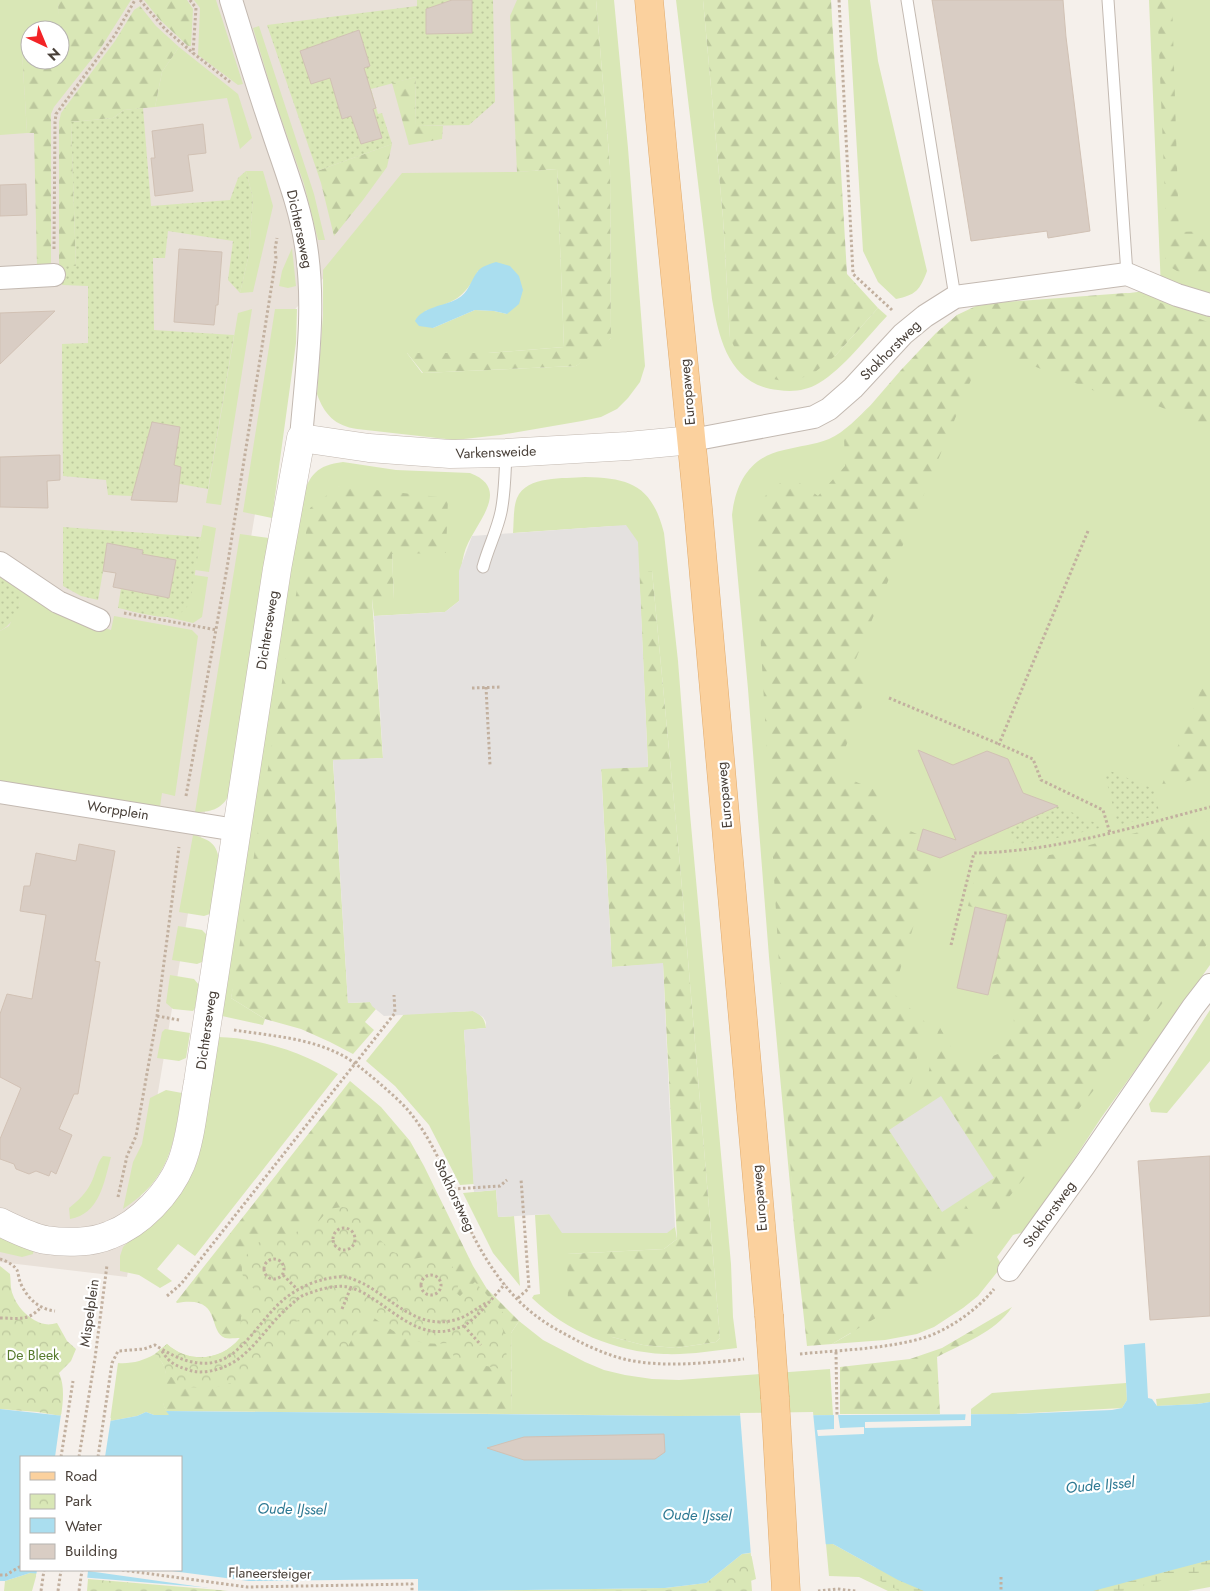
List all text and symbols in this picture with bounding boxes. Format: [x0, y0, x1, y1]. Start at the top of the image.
north arrow [20, 20, 70, 70]
text: N [43, 43, 65, 65]
street label: Dichterseweg [282, 188, 318, 270]
street label: Stokhorstweg [855, 315, 925, 385]
street label: Europaweg [674, 358, 700, 426]
street label: Varkensweide [455, 441, 537, 463]
street label: Dichterseweg [251, 589, 283, 671]
street label: Europaweg [711, 761, 737, 829]
street label: Worpplein [86, 795, 150, 825]
street label: Dichterseweg [191, 989, 221, 1071]
street label: Stokhorstweg [429, 1155, 481, 1235]
street label: Europaweg [746, 1164, 772, 1232]
street label: Stokhorstweg [1018, 1177, 1080, 1251]
street label: Mispelplein [74, 1278, 104, 1348]
park label: De Bleek [7, 1345, 60, 1365]
legend [20, 1456, 182, 1571]
text: Road [65, 1465, 97, 1487]
water label: Oude IJssel [1065, 1471, 1136, 1499]
text: Park [65, 1490, 92, 1512]
water label: Oude IJssel [257, 1497, 327, 1521]
water label: Oude IJssel [662, 1503, 732, 1527]
text: Water [65, 1515, 103, 1537]
text: Building [65, 1540, 117, 1562]
street label: Flaneersteiger [228, 1562, 312, 1584]

